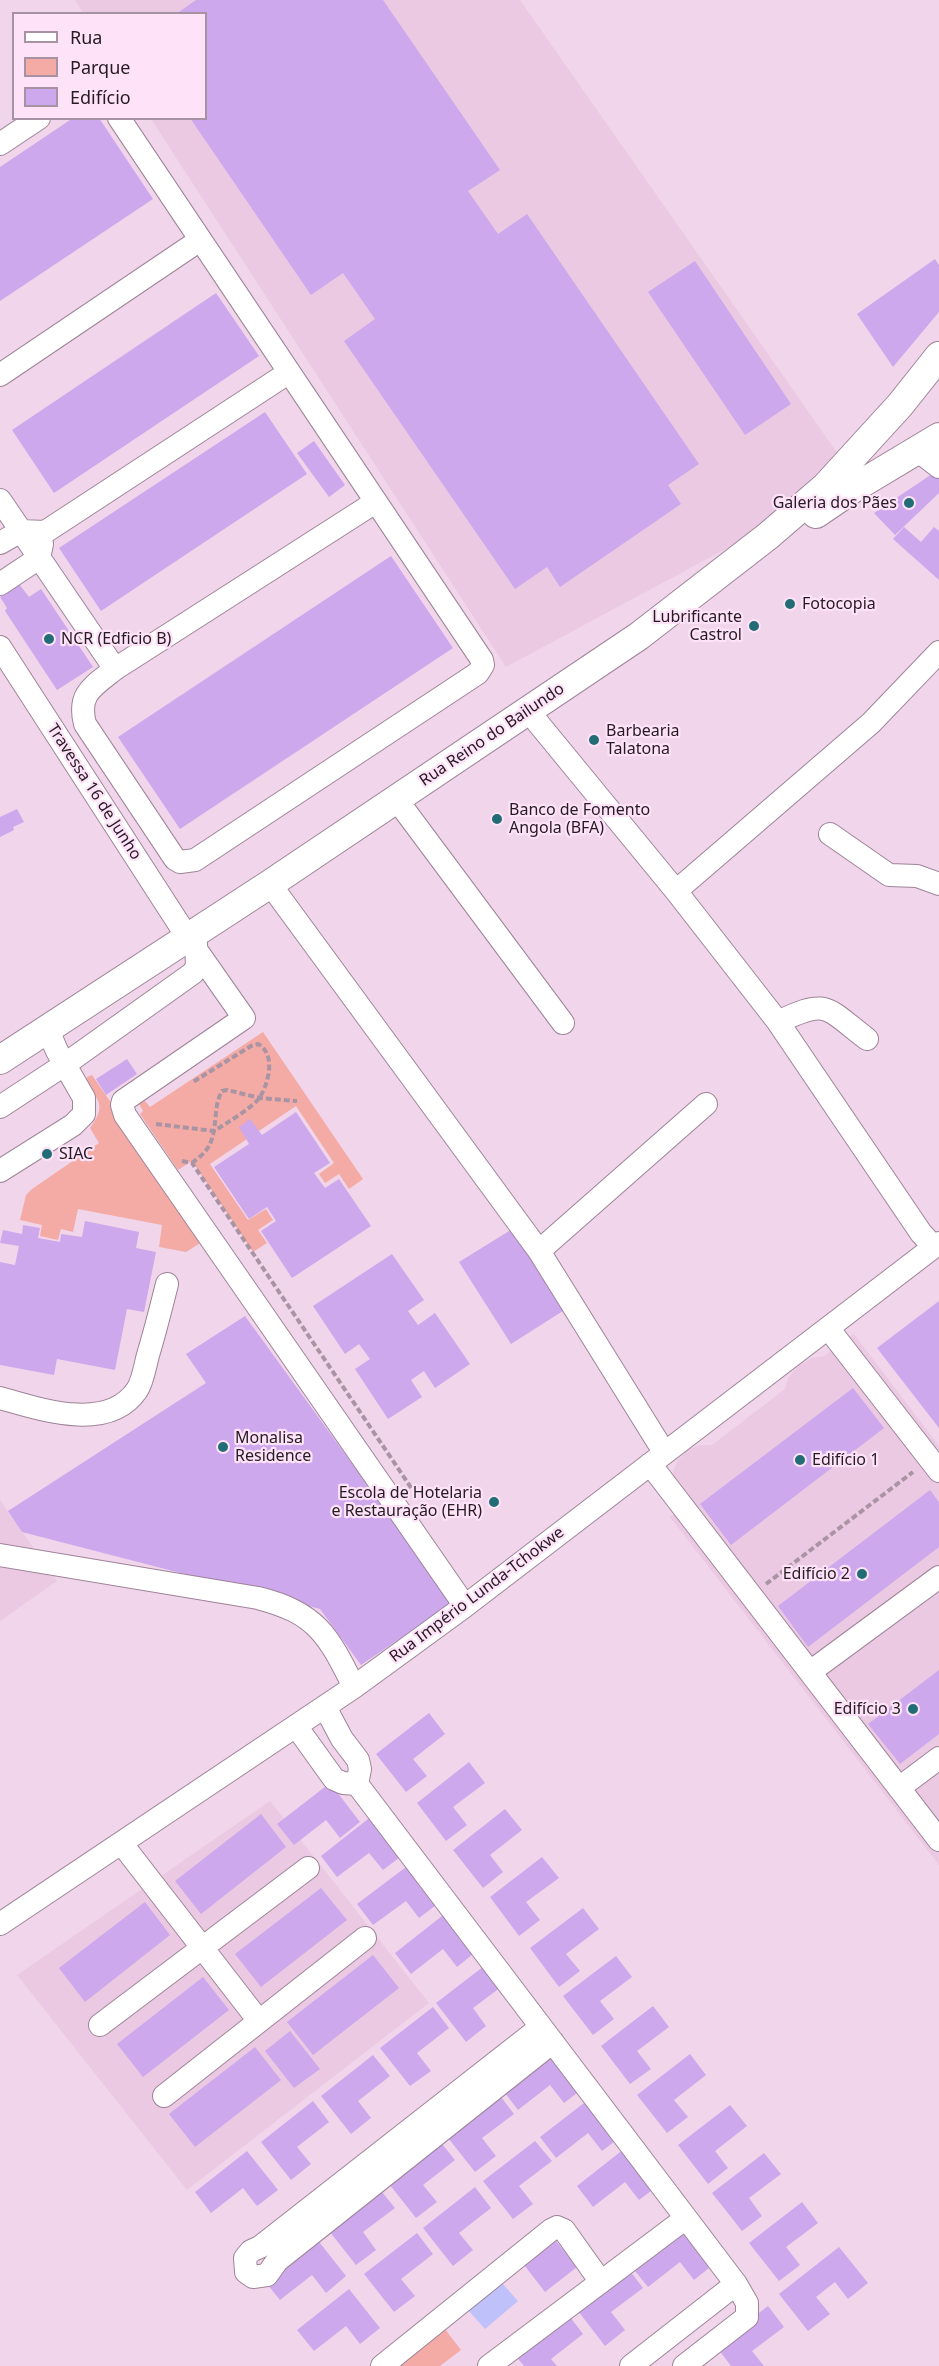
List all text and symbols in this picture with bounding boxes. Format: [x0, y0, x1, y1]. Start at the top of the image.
legend [12, 12, 207, 120]
text: Rua [70, 25, 102, 49]
text: Parque [70, 55, 130, 79]
text: Edifício [70, 85, 131, 109]
place label: Galeria dos Pães [773, 493, 897, 513]
marker: Galeria dos Pães [902, 496, 916, 510]
place label: Fotocopia [802, 594, 876, 614]
marker: Fotocopia [783, 597, 797, 611]
place label: Lubrificante Castrol [652, 607, 742, 645]
marker: Lubrificante Castrol [747, 619, 761, 633]
place label: NCR (Edficio B) [61, 629, 171, 649]
marker: NCR (Edficio B) [42, 632, 56, 646]
street label: Rua Reino do Bailundo [416, 679, 568, 791]
street label: Travessa 16 de Junho [43, 720, 145, 864]
place label: Barbearia Talatona [606, 721, 680, 759]
marker: Barbearia Talatona [587, 733, 601, 747]
place label: Banco de Fomento Angola (BFA) [509, 800, 650, 838]
marker: Banco de Fomento Angola (BFA) [490, 812, 504, 826]
place label: SIAC [59, 1144, 93, 1164]
marker: SIAC [40, 1147, 54, 1161]
place label: Monalisa Residence [235, 1428, 311, 1466]
marker: Monalisa Residence [216, 1440, 230, 1454]
place label: Edifício 1 [812, 1450, 879, 1470]
marker: Edifício 1 [793, 1453, 807, 1467]
place label: Escola de Hotelaria e Restauração (EHR) [331, 1483, 482, 1521]
marker: Escola de Hotelaria e Restauração (EHR) [487, 1495, 501, 1509]
street label: Rua Império Lunda-Tchokwe [386, 1523, 568, 1667]
place label: Edifício 2 [783, 1564, 850, 1584]
marker: Edifício 2 [855, 1567, 869, 1581]
place label: Edifício 3 [834, 1699, 901, 1719]
marker: Edifício 3 [906, 1702, 920, 1716]

